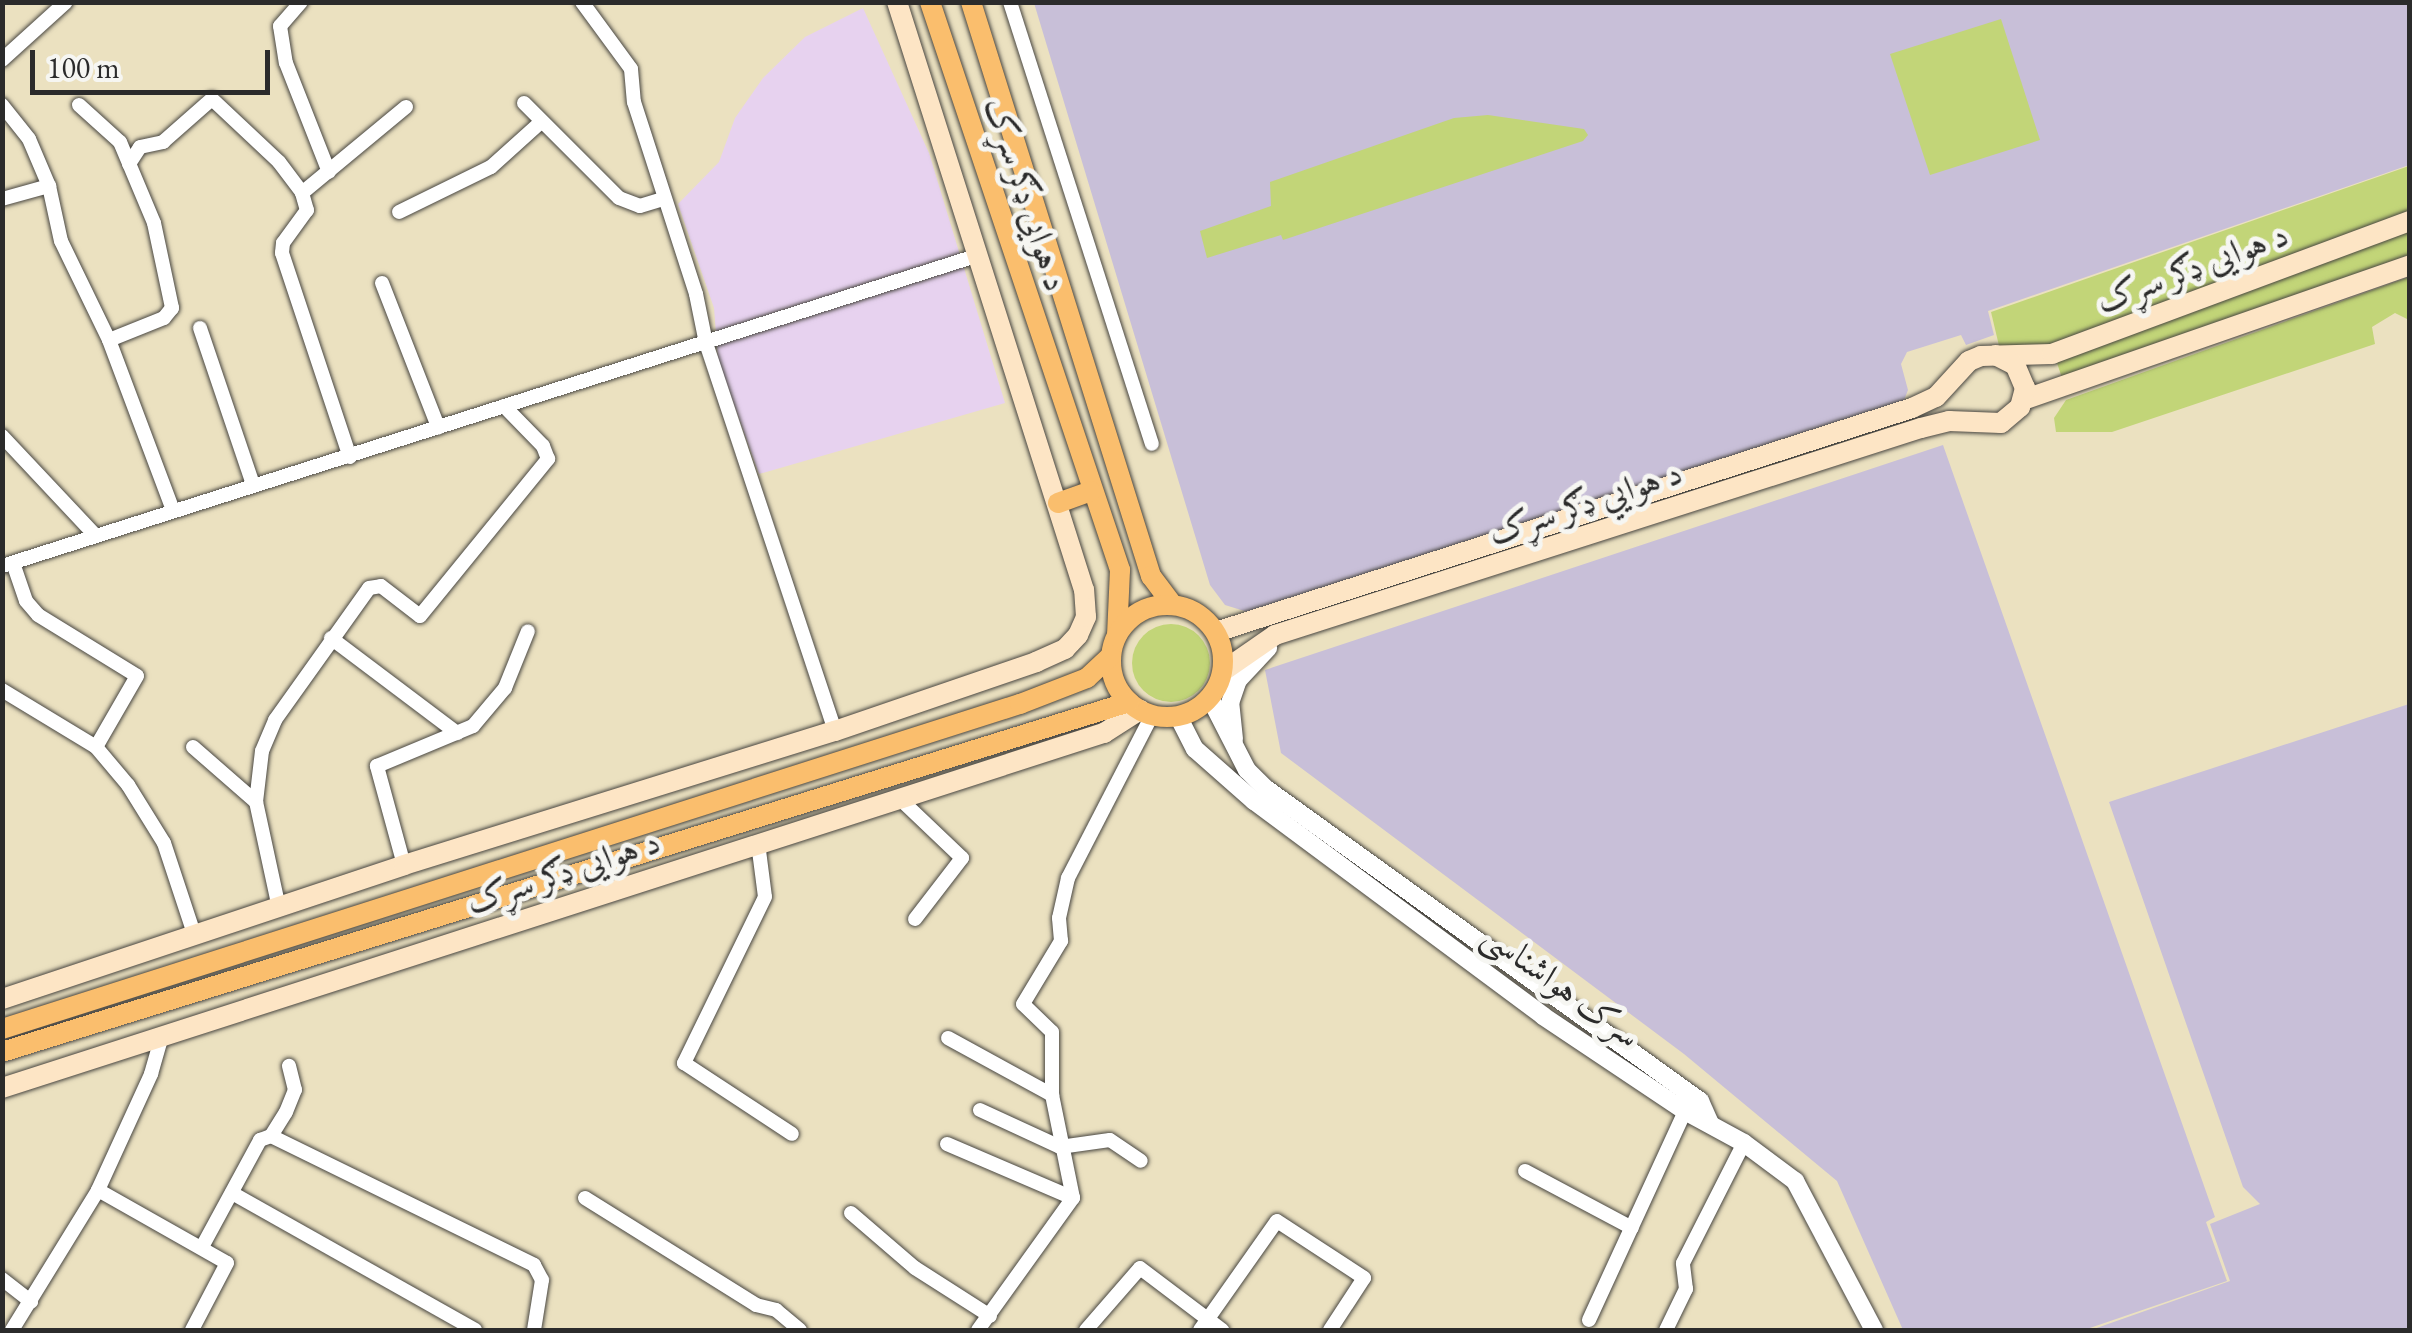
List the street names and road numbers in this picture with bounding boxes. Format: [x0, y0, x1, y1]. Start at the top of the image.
street label: د هوایی ډګر سړک [976, 92, 1078, 296]
street label: د هوایی ډګر سړک [2090, 213, 2294, 321]
street label: د هوايي ډګر سړک [1483, 451, 1687, 553]
street label: د هوایی ډګر سړک [461, 820, 665, 922]
street label: سرک هواشناسی [1475, 914, 1649, 1056]

